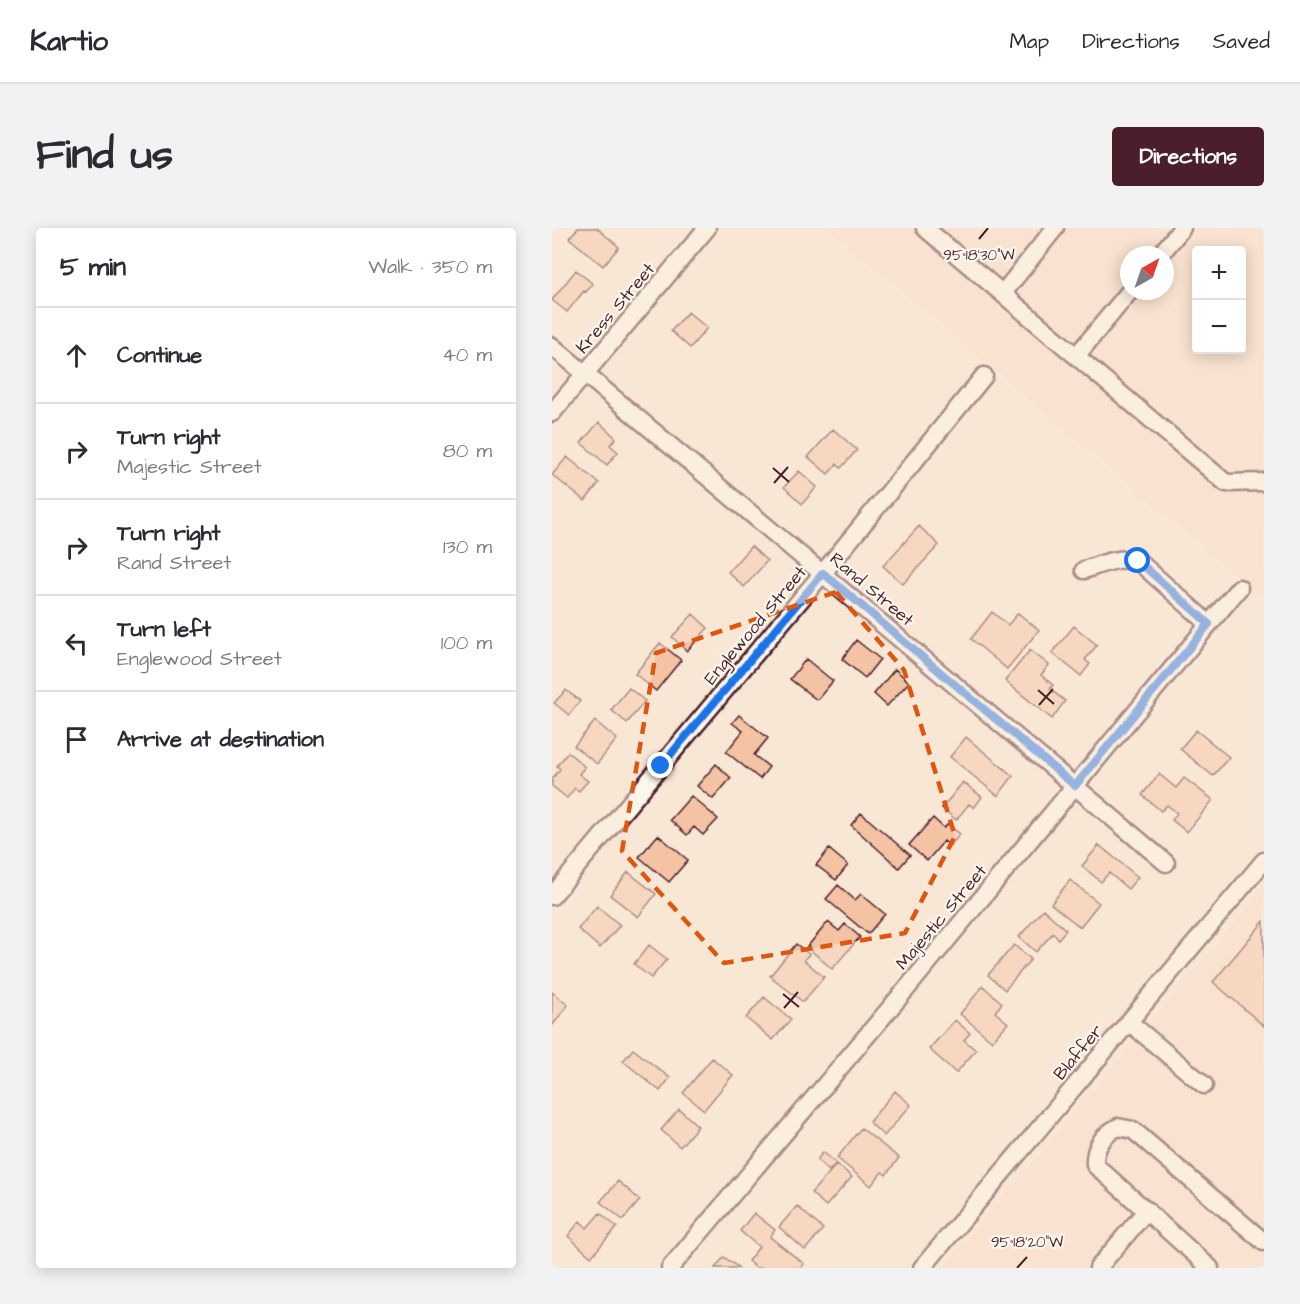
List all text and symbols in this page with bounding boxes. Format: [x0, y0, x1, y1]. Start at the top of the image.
text: Kartio [30, 22, 108, 61]
text: Map [1009, 27, 1049, 56]
text: Directions [1082, 27, 1180, 56]
text: Saved [1213, 27, 1270, 56]
text: Find us [36, 127, 173, 185]
button: Directions [1112, 127, 1264, 186]
text: 95°18'30"W [943, 245, 1015, 266]
north arrow [1120, 246, 1174, 300]
map controls [1192, 246, 1246, 354]
button: + [1192, 246, 1246, 300]
text: 5 min [60, 249, 126, 285]
text: Walk · 350 m [368, 253, 492, 281]
street label: Kress Street [570, 257, 661, 359]
button: − [1192, 300, 1246, 354]
icon: ahead [60, 339, 93, 372]
text: Continue [117, 340, 202, 371]
text: 40 m [442, 341, 492, 369]
text: Turn right [117, 422, 220, 453]
icon: right [60, 435, 93, 468]
text: 80 m [443, 437, 492, 465]
text: Majestic Street [117, 453, 262, 481]
text: Turn right [117, 518, 220, 549]
icon: right [60, 531, 93, 564]
text: 130 m [443, 533, 492, 561]
street label: Rand Street [824, 547, 920, 633]
route start [1124, 547, 1150, 573]
text: Rand Street [117, 549, 231, 577]
street label: Englewood Street [698, 560, 814, 691]
text: Turn left [117, 614, 211, 645]
icon: left [60, 627, 93, 660]
text: 100 m [441, 629, 492, 657]
text: Englewood Street [117, 645, 282, 673]
icon: arrive [60, 723, 93, 756]
text: Arrive at destination [117, 724, 324, 755]
route end [647, 752, 673, 778]
street label: Majestic Street [890, 859, 993, 975]
street label: Blaffer [1048, 1019, 1109, 1086]
text: 95°18'20"W [991, 1232, 1063, 1253]

